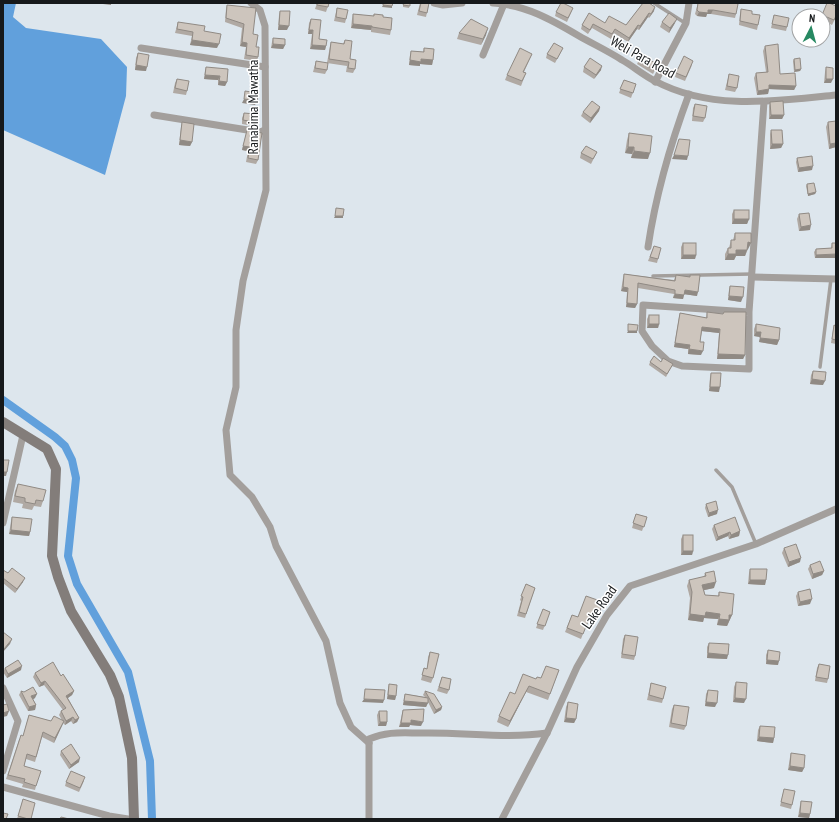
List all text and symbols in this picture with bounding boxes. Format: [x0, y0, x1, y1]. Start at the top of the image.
north arrow [791, 8, 831, 48]
text: N [808, 11, 816, 25]
street label: Weli Para Road [607, 32, 679, 82]
street label: Ranabima Mawatha [244, 60, 262, 154]
street label: Lake Road [578, 582, 620, 632]

